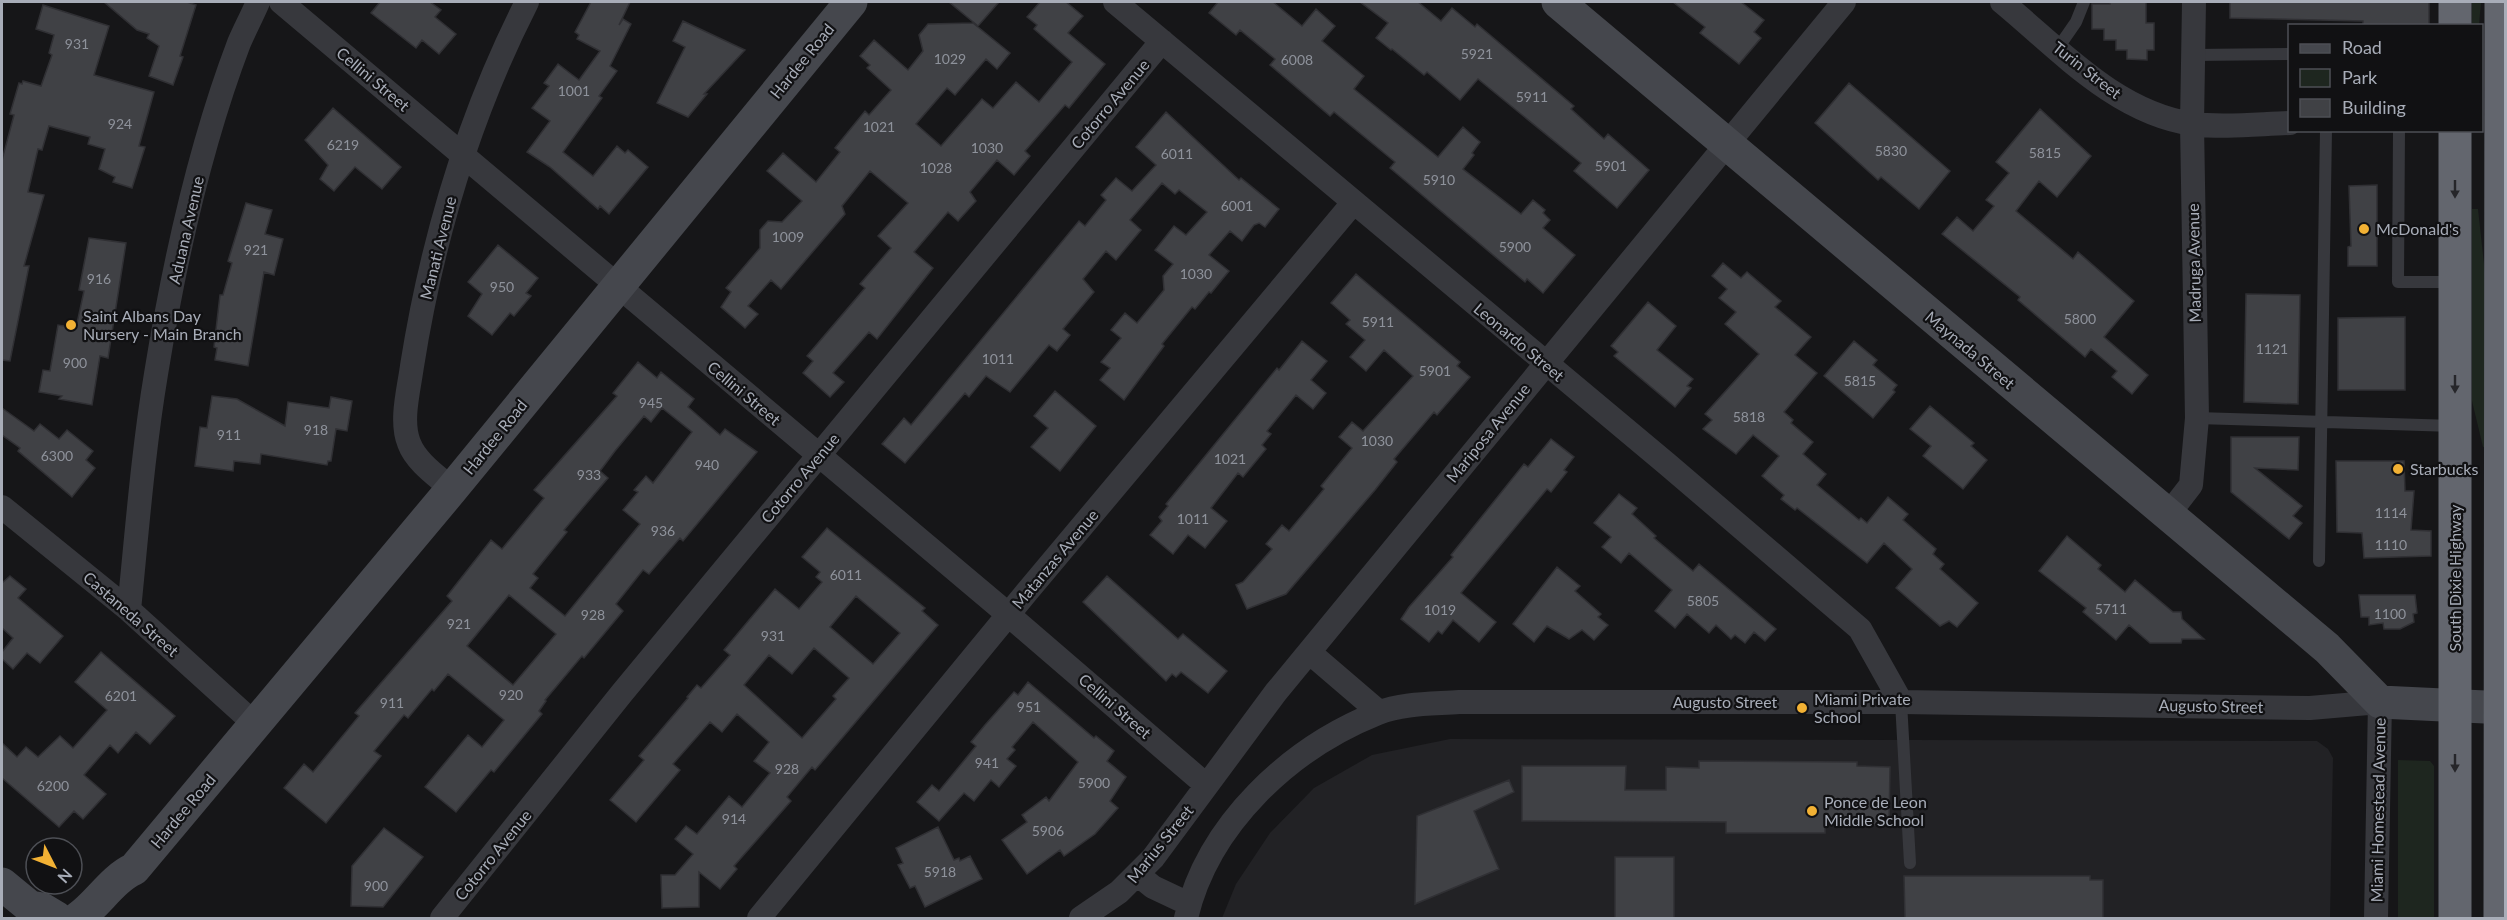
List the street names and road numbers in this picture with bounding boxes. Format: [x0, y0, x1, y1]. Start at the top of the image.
street label: Hardee Road [766, 19, 838, 102]
street label: Turin Street [2049, 37, 2125, 102]
street label: Cellini Street [333, 43, 414, 115]
street label: Cotorro Avenue [1067, 55, 1153, 152]
street label: Aduana Avenue [164, 174, 207, 286]
street label: Manati Avenue [416, 194, 460, 301]
street label: Madruga Avenue [2183, 203, 2204, 323]
street label: Leonardo Street [1470, 298, 1568, 385]
street label: Maynada Street [1922, 307, 2019, 393]
street label: Cellini Street [704, 357, 785, 429]
street label: Mariposa Avenue [1442, 379, 1533, 486]
street label: Hardee Road [459, 395, 531, 478]
street label: Cotorro Avenue [757, 429, 843, 526]
street label: South Dixie Highway [2445, 504, 2464, 652]
street label: Matanzas Avenue [1008, 505, 1102, 612]
street label: Castaneda Street [80, 567, 183, 660]
street label: Cellini Street [1075, 669, 1155, 742]
street label: Augusto Street [1673, 692, 1778, 711]
street label: Augusto Street [2158, 695, 2264, 716]
street label: Miami Homestead Avenue [2366, 717, 2389, 903]
street label: Hardee Road [146, 770, 219, 852]
street label: Marius Street [1123, 801, 1197, 886]
street label: Cotorro Avenue [450, 806, 535, 904]

